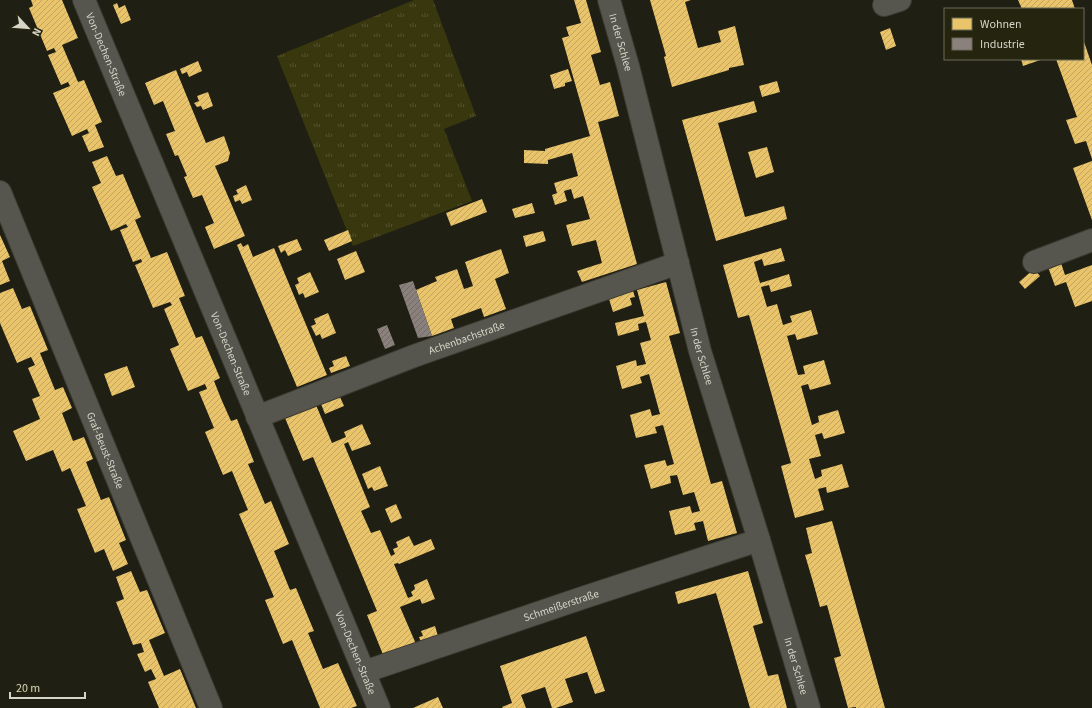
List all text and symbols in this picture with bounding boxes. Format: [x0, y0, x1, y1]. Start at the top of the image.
north arrow [8, 8, 48, 48]
legend [944, 8, 1084, 60]
street label: Von-Dechen-Straße [83, 10, 131, 99]
street label: In der Schlee [606, 12, 637, 73]
text: Wohnen [980, 16, 1022, 33]
text: N [28, 26, 45, 39]
text: Industrie [980, 36, 1025, 53]
street label: Von-Dechen-Straße [207, 309, 256, 398]
street label: Achenbachstraße [426, 317, 507, 358]
street label: In der Schlee [687, 326, 718, 387]
street label: Graf-Beust-Straße [83, 410, 128, 491]
street label: Schmeißerstraße [521, 585, 601, 625]
street label: Von-Dechen-Straße [332, 609, 380, 697]
street label: In der Schlee [781, 635, 812, 697]
scale bar [10, 674, 85, 700]
text: 20 m [16, 680, 40, 697]

